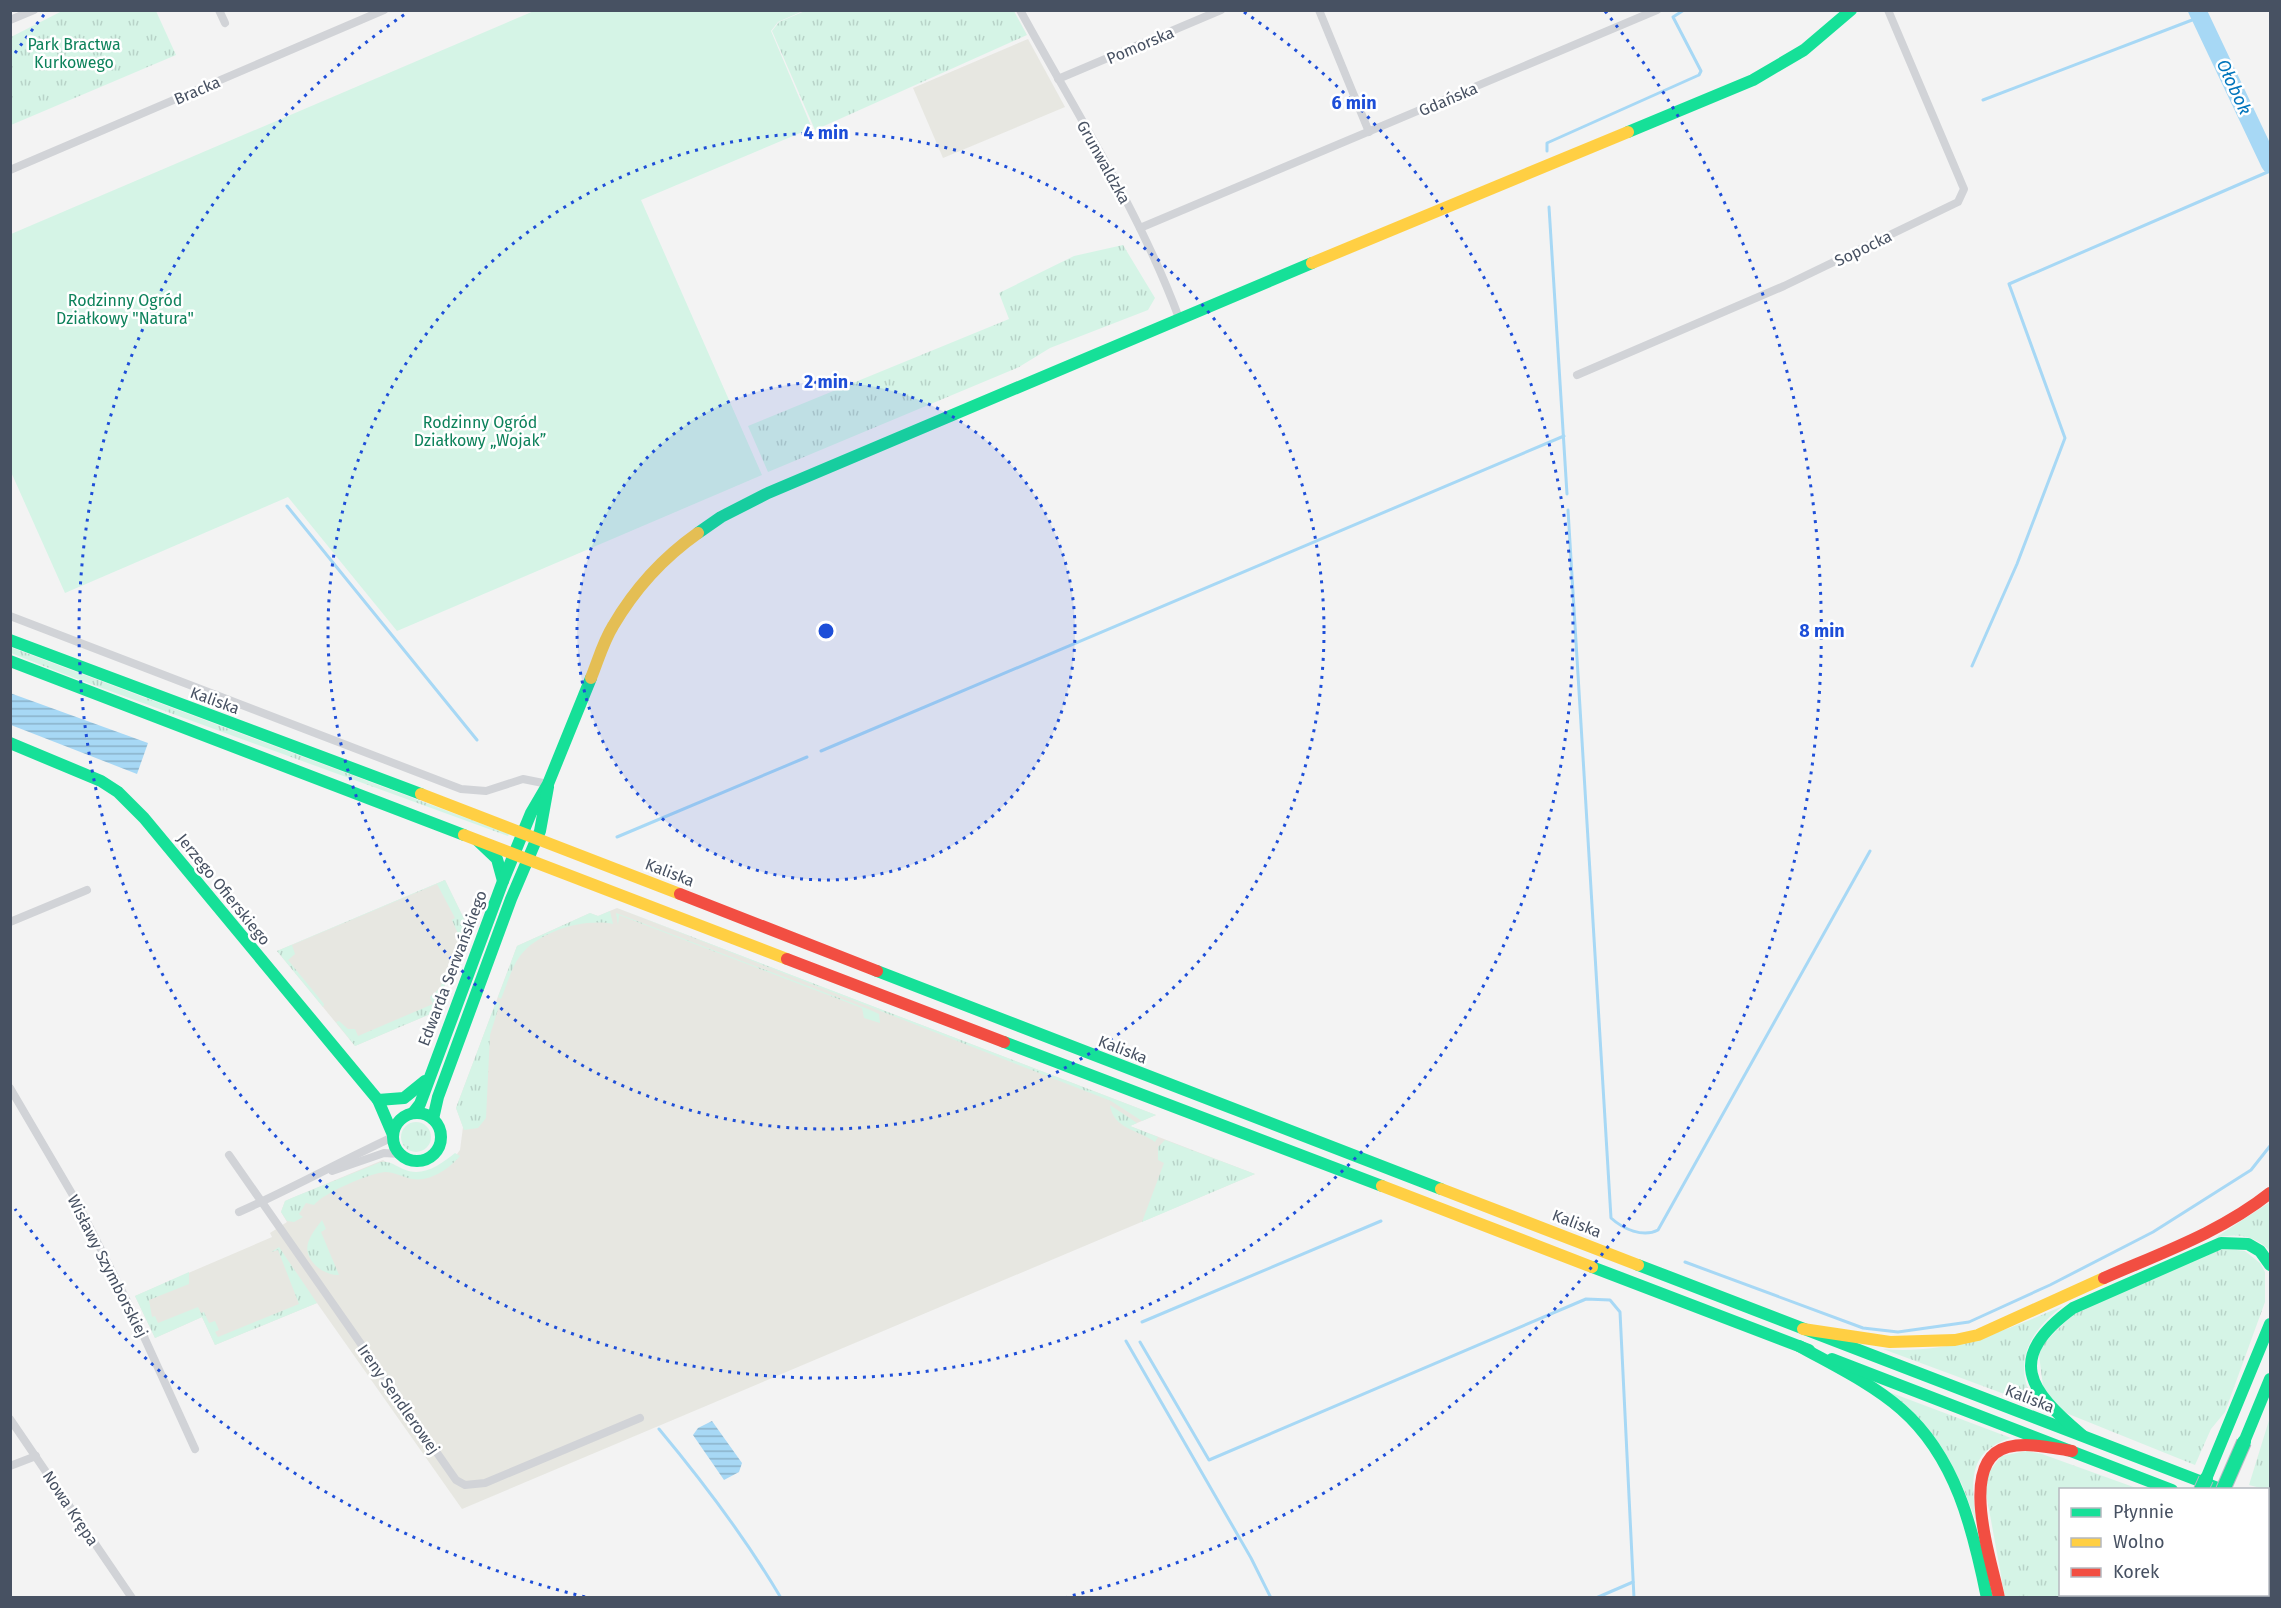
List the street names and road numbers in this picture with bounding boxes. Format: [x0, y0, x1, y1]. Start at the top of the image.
street label: Pomorska [1104, 23, 1177, 68]
street label: Bracka [171, 72, 223, 109]
street label: Gdańska [1416, 79, 1480, 120]
street label: Grunwaldzka [1073, 117, 1134, 207]
street label: Sopocka [1832, 226, 1895, 270]
street label: Kaliska [188, 683, 242, 718]
street label: Jerzego Ofierskiego [173, 830, 274, 949]
street label: Kaliska [643, 854, 697, 891]
street label: Edwarda Serwańskiego [414, 888, 491, 1049]
street label: Kaliska [1096, 1031, 1150, 1068]
street label: Wisławy Szymborskiej [63, 1192, 152, 1341]
street label: Kaliska [1550, 1205, 1604, 1242]
street label: Ireny Sendlerowej [354, 1341, 444, 1458]
street label: Kaliska [2003, 1380, 2057, 1417]
street label: Nowa Krępa [39, 1467, 103, 1549]

